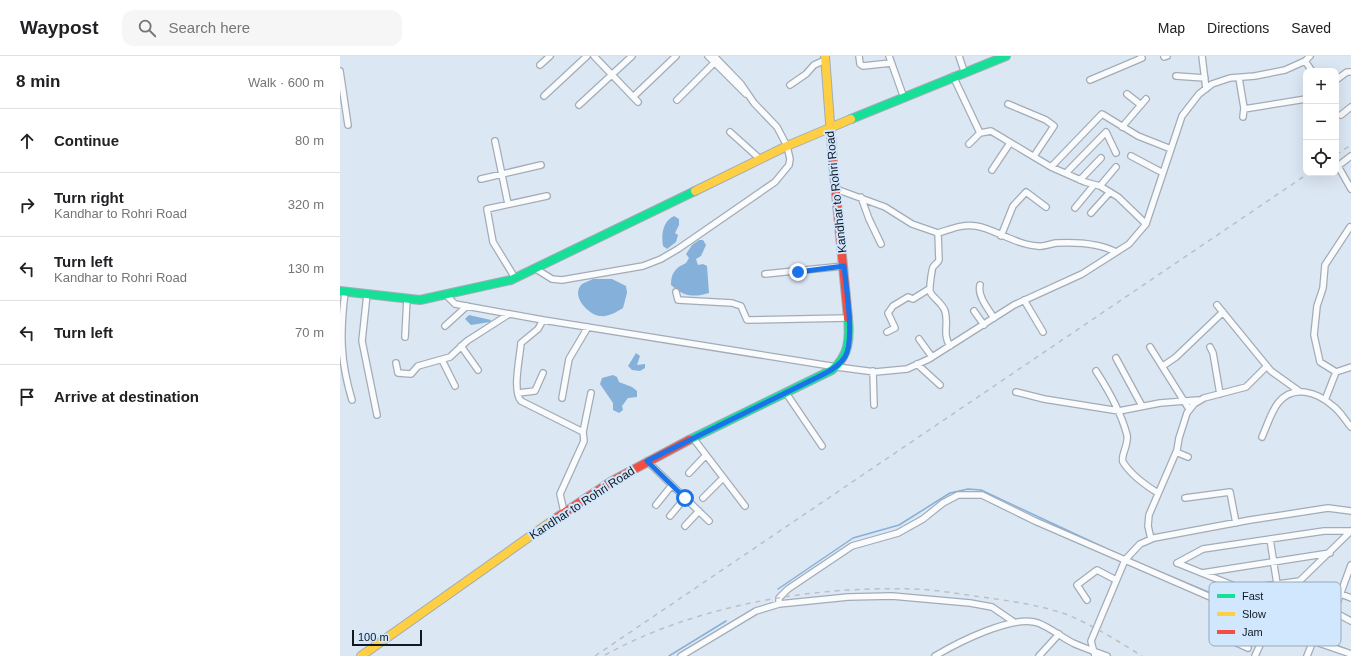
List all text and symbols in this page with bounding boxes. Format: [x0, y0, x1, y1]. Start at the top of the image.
search box [122, 10, 402, 46]
text: Waypost [20, 17, 98, 38]
icon: search [136, 17, 158, 39]
text: Search here [168, 19, 250, 36]
text: Map [1158, 20, 1185, 36]
text: Directions [1207, 20, 1269, 36]
text: Saved [1291, 20, 1331, 36]
map controls [1303, 68, 1339, 176]
button: + [1303, 68, 1339, 104]
text: 8 min [16, 72, 60, 91]
text: Walk · 600 m [248, 75, 324, 90]
button: − [1303, 104, 1339, 140]
icon: ahead [16, 130, 38, 152]
street label: Kandhar to Rohri Road [823, 130, 849, 254]
text: Continue [54, 132, 119, 149]
text: 80 m [295, 133, 324, 148]
button: locate [1303, 140, 1339, 176]
text: Turn right [54, 189, 124, 206]
icon: right [16, 194, 38, 216]
text: 320 m [288, 197, 324, 212]
text: Kandhar to Rohri Road [54, 206, 187, 221]
text: Turn left [54, 253, 113, 270]
icon: left [16, 258, 38, 280]
text: 130 m [288, 261, 324, 276]
route end [789, 263, 807, 281]
text: Kandhar to Rohri Road [54, 270, 187, 285]
icon: left [16, 322, 38, 344]
text: Turn left [54, 324, 113, 341]
text: 70 m [295, 325, 324, 340]
icon: arrive [16, 386, 38, 408]
text: Arrive at destination [54, 388, 199, 405]
street label: Kandhar to Rohri Road [527, 464, 637, 542]
route start [676, 489, 694, 507]
legend [1209, 582, 1341, 646]
text: Fast [1242, 590, 1263, 602]
text: Slow [1242, 608, 1266, 620]
text: Jam [1242, 626, 1263, 638]
scale bar [352, 628, 422, 647]
text: 100 m [358, 631, 389, 643]

